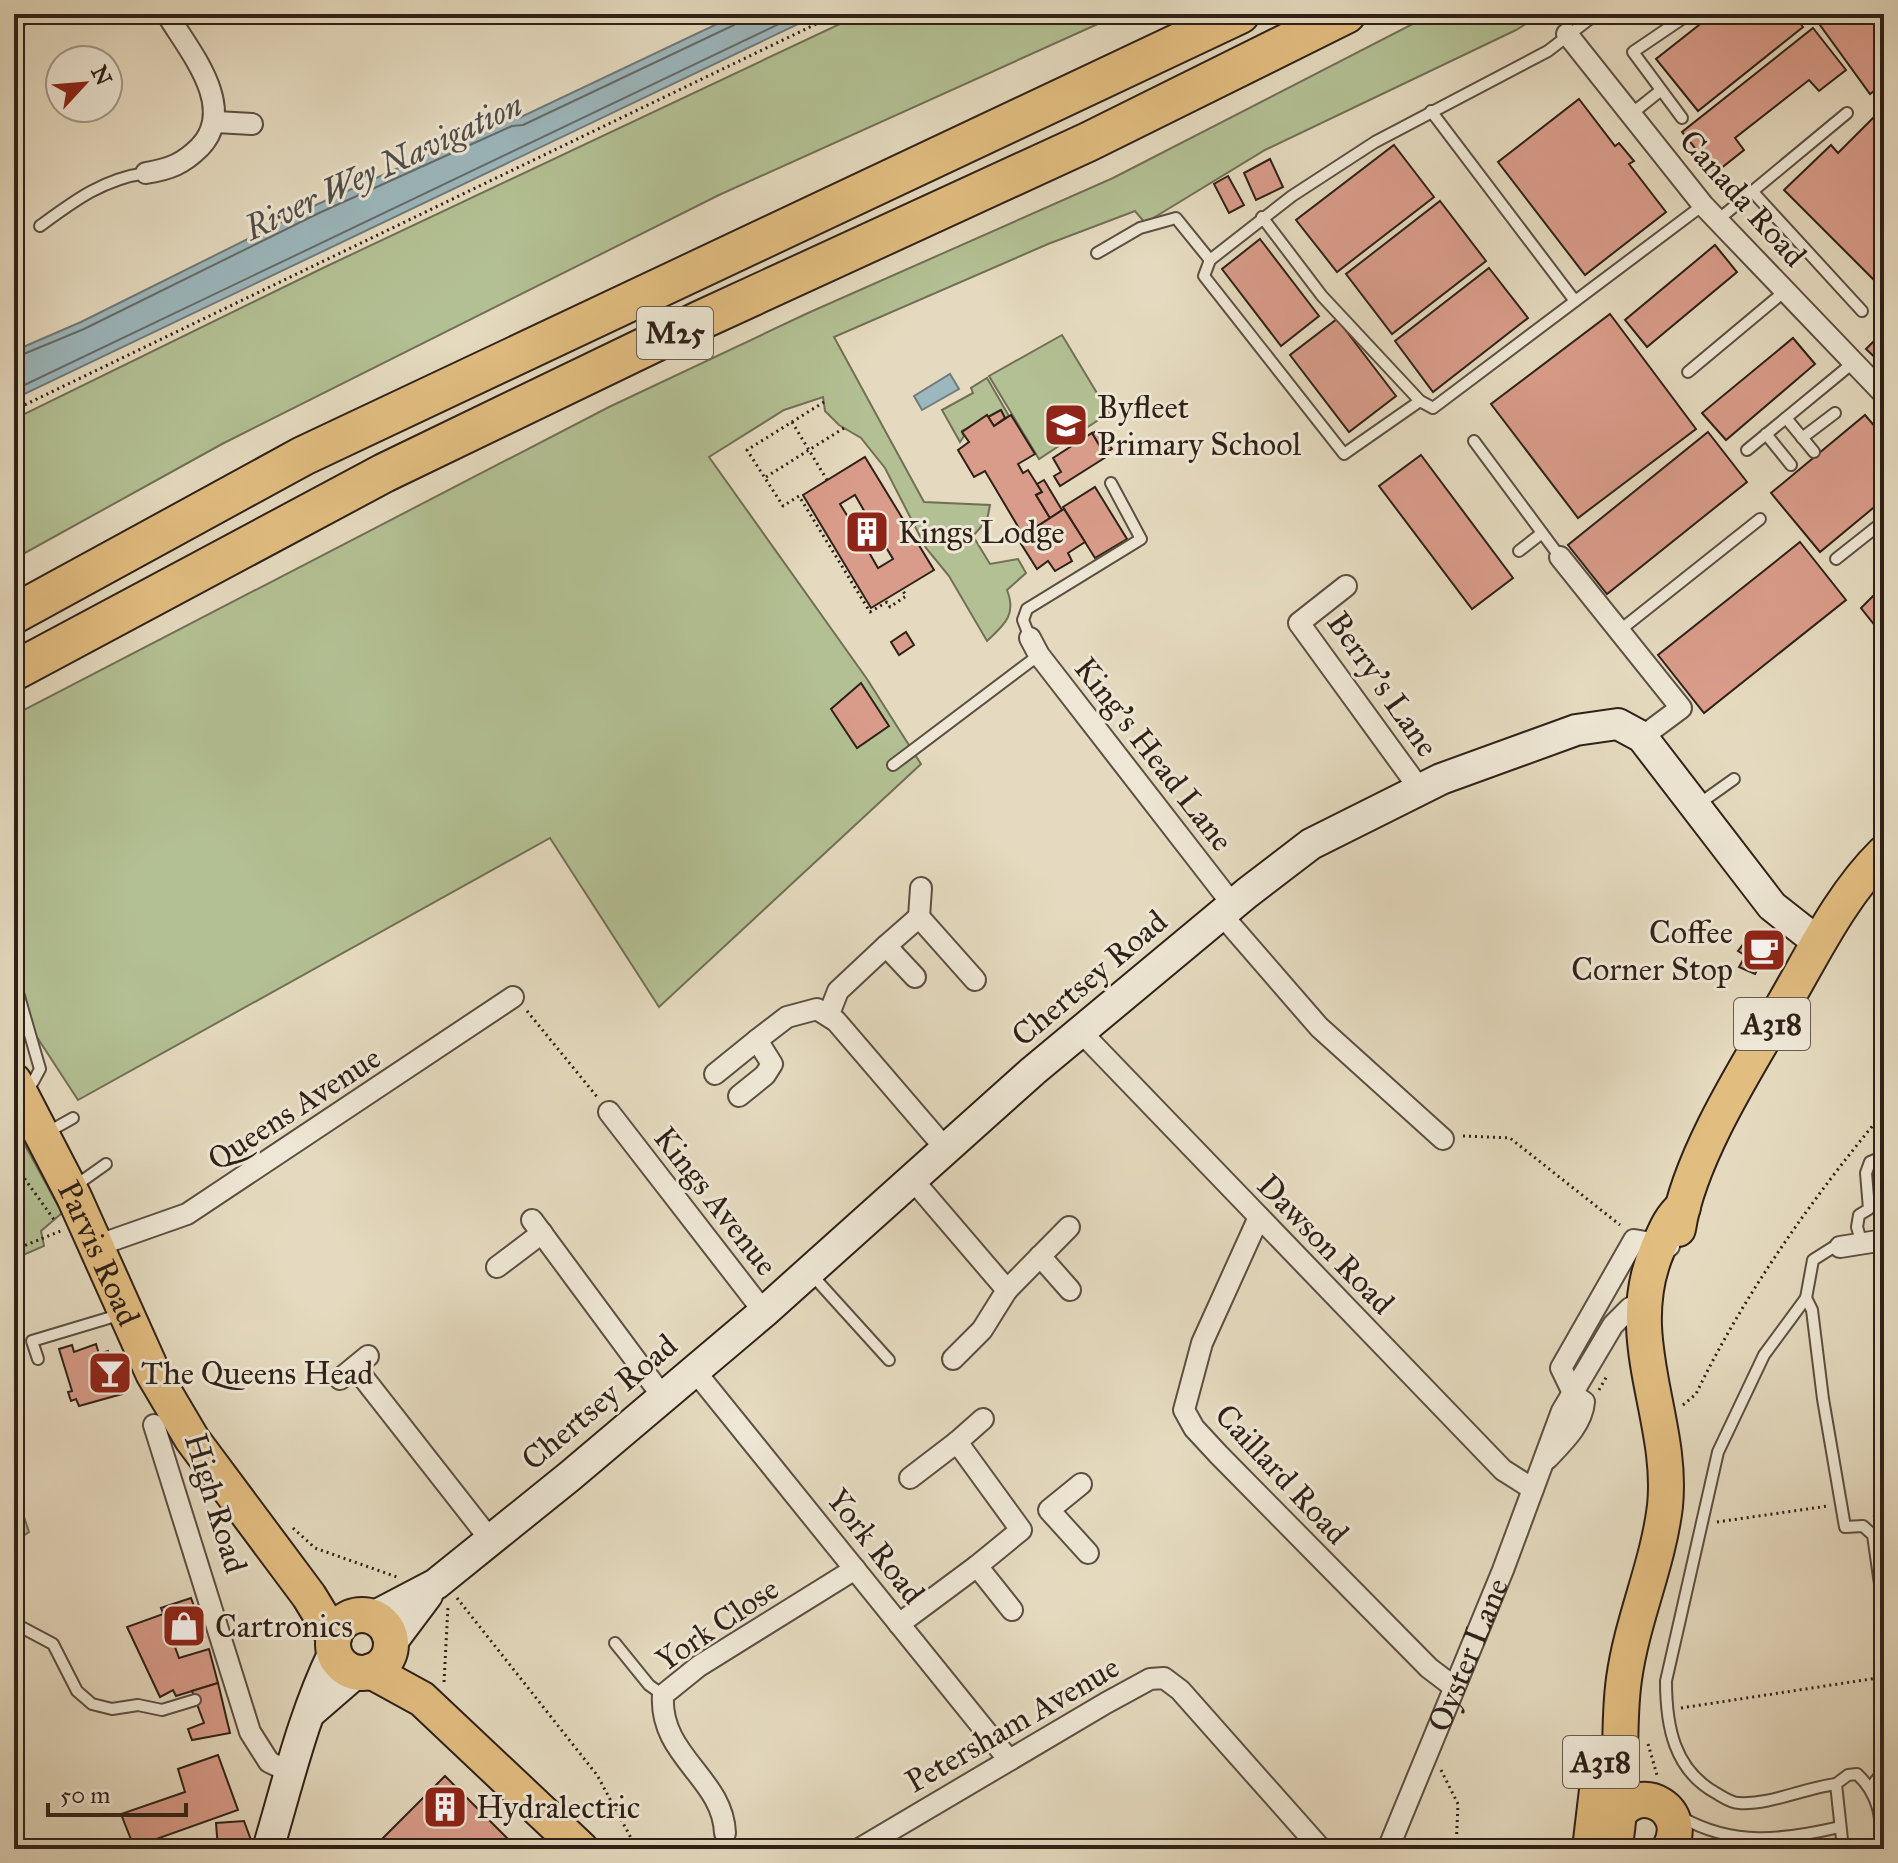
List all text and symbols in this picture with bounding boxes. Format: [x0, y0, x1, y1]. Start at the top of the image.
north arrow [44, 44, 124, 124]
text: N [85, 61, 118, 90]
water label: River Wey Navigation [237, 84, 529, 249]
street label: Canada Road [1671, 122, 1814, 275]
road number: M25 [637, 307, 713, 359]
place label: Byfleet Primary School [1097, 388, 1301, 464]
school or university icon: Byfleet Primary School [1042, 401, 1090, 449]
building icon: Kings Lodge [843, 508, 891, 556]
place label: Kings Lodge [898, 513, 1065, 552]
street label: Berry's Lane [1318, 604, 1447, 764]
street label: King's Head Lane [1066, 650, 1241, 859]
street label: Chertsey Road [1004, 902, 1175, 1055]
place label: Coffee Corner Stop [1571, 913, 1733, 989]
cafe icon: Coffee Corner Stop [1740, 926, 1788, 974]
road number: A318 [1734, 998, 1810, 1050]
street label: Queens Avenue [201, 1038, 388, 1179]
street label: Kings Avenue [645, 1119, 786, 1284]
street label: Dawson Road [1249, 1166, 1402, 1323]
street label: Parvis Road [49, 1174, 148, 1332]
street label: Chertsey Road [514, 1326, 685, 1479]
bar icon: The Queens Head [86, 1349, 134, 1397]
place label: The Queens Head [141, 1354, 373, 1393]
street label: Caillard Road [1207, 1396, 1357, 1553]
street label: High Road [176, 1428, 255, 1578]
street label: York Road [818, 1481, 933, 1612]
street label: York Close [649, 1569, 786, 1680]
street label: Oyster Lane [1420, 1573, 1517, 1738]
shop icon: Cartronics [160, 1602, 208, 1650]
place label: Cartronics [215, 1607, 353, 1646]
street label: Petersham Avenue [898, 1647, 1126, 1801]
road number: A318 [1563, 1736, 1639, 1788]
scale bar [48, 1767, 186, 1817]
text: 50 m [60, 1780, 110, 1810]
building icon: Hydralectric [421, 1783, 469, 1831]
place label: Hydralectric [476, 1788, 640, 1827]

